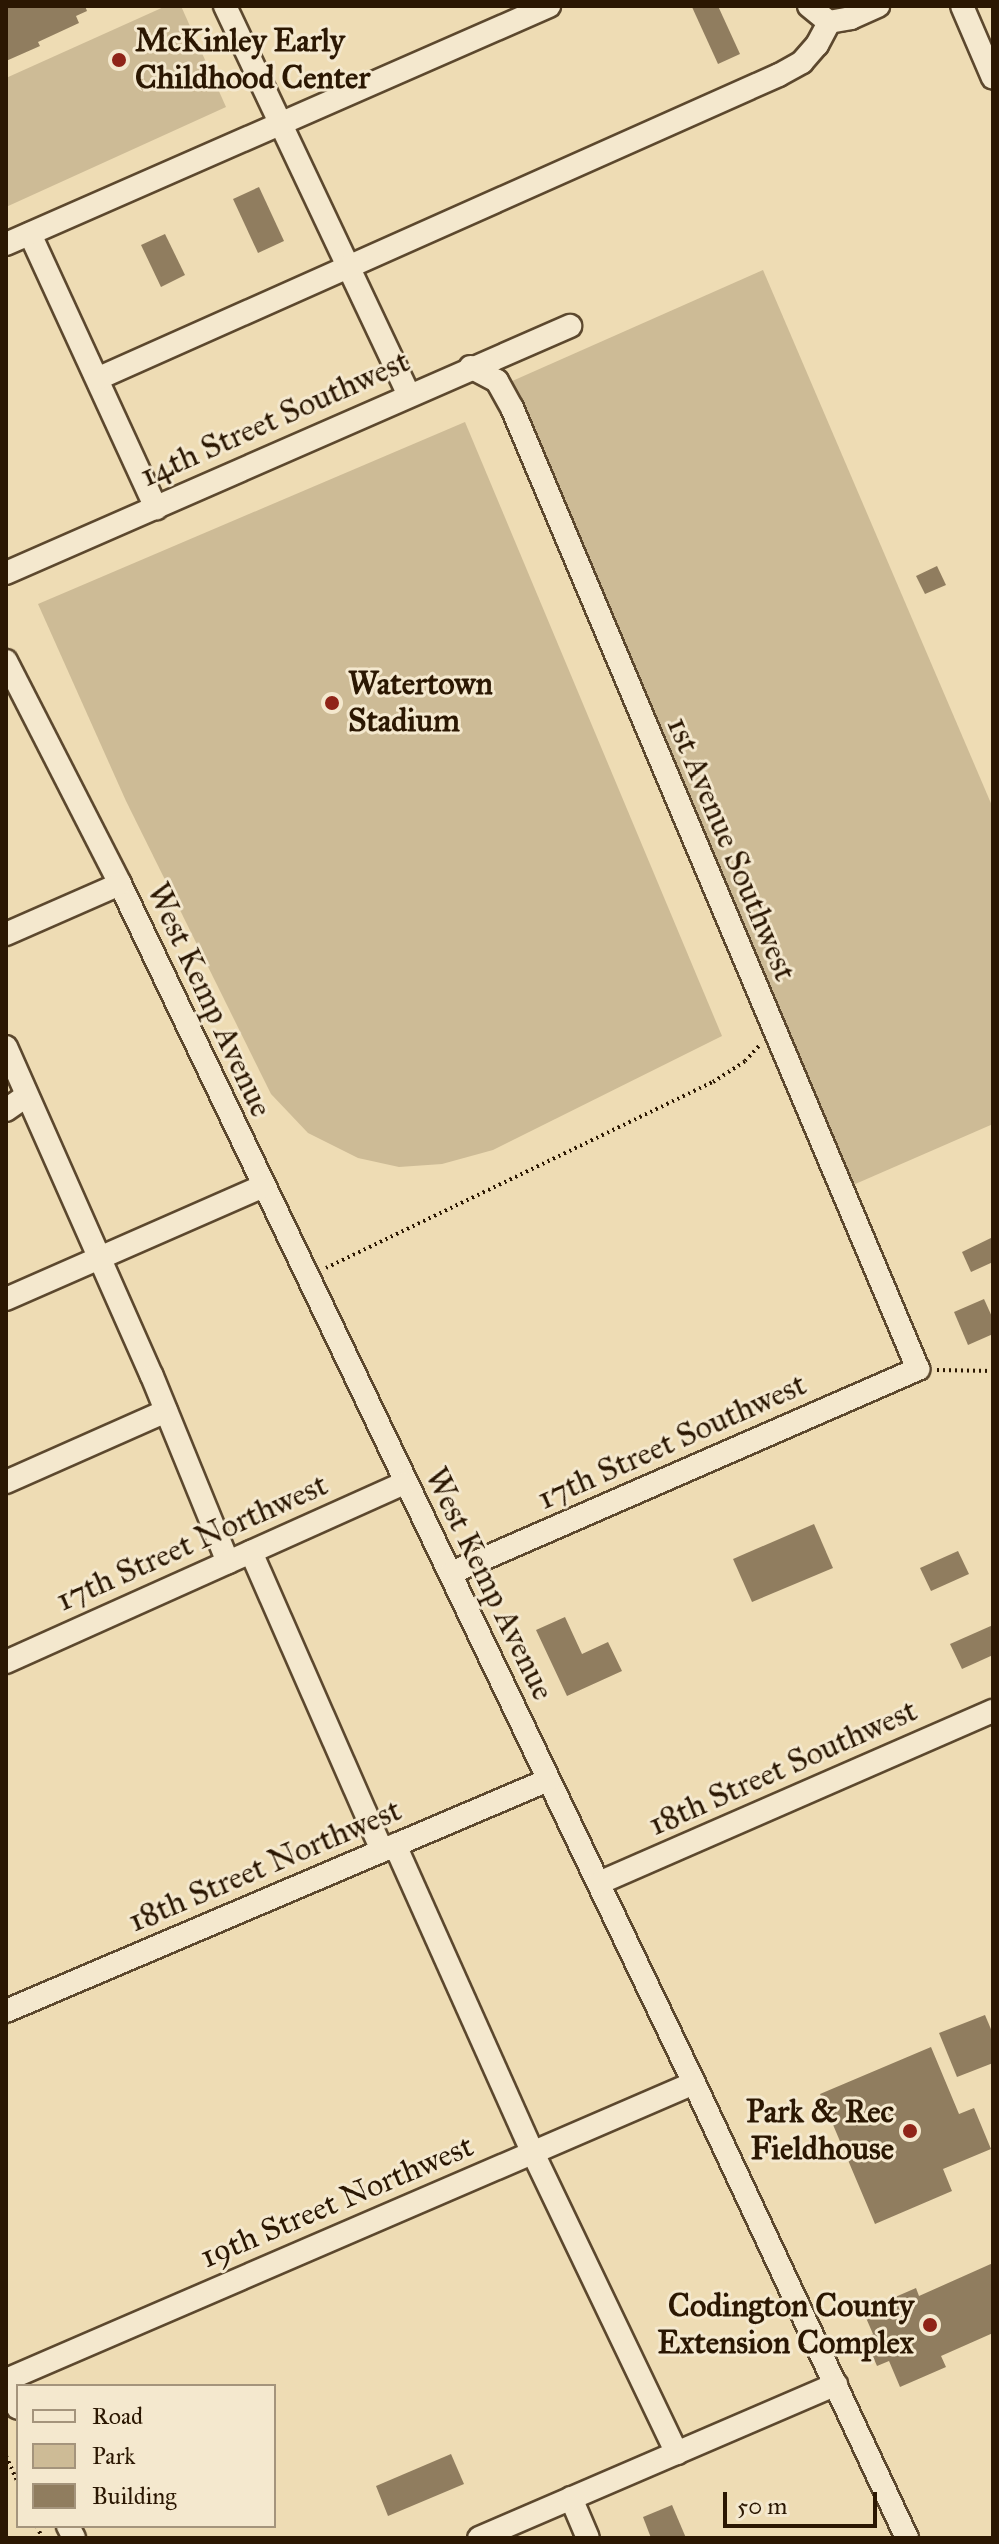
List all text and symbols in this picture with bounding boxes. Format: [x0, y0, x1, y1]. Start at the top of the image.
place label: McKinley Early Childhood Center [135, 23, 370, 98]
marker: McKinley Early Childhood Center [110, 51, 128, 69]
street label: 14th Street Southwest [135, 342, 415, 496]
place label: Watertown Stadium [348, 666, 493, 741]
marker: Watertown Stadium [323, 694, 341, 712]
street label: 1st Avenue Southwest [658, 711, 804, 987]
street label: West Kemp Avenue [138, 877, 280, 1123]
street label: 17th Street Southwest [532, 1366, 812, 1518]
street label: West Kemp Avenue [416, 1461, 562, 1707]
street label: 17th Street Northwest [50, 1466, 334, 1620]
street label: 18th Street Southwest [643, 1692, 923, 1844]
street label: 18th Street Northwest [123, 1791, 407, 1941]
place label: Park & Rec Fieldhouse [746, 2094, 894, 2169]
marker: Park & Rec Fieldhouse [901, 2122, 919, 2140]
street label: 19th Street Northwest [195, 2127, 479, 2277]
place label: Codington County Extension Complex [657, 2288, 914, 2363]
marker: Codington County Extension Complex [921, 2316, 939, 2334]
legend [16, 2384, 276, 2528]
text: Road [92, 2401, 143, 2431]
text: Park [92, 2441, 135, 2471]
scale bar [727, 2476, 881, 2526]
text: Building [92, 2481, 177, 2511]
text: 50 m [737, 2491, 787, 2521]

